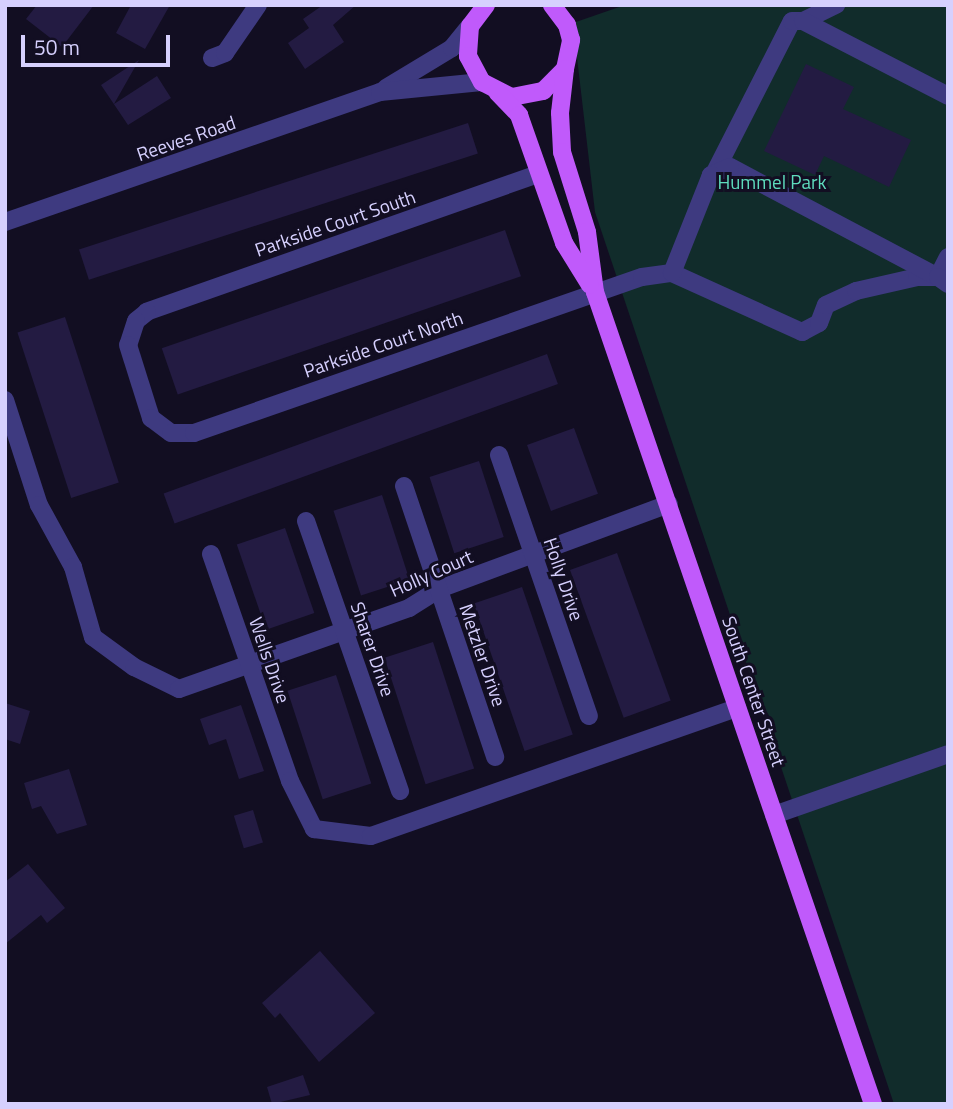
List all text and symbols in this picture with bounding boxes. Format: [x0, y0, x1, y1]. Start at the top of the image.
scale bar [24, 21, 173, 65]
text: 50 m [34, 31, 80, 63]
street label: Reeves Road [133, 110, 239, 166]
park label: Hummel Park [717, 171, 827, 193]
street label: Parkside Court South [252, 185, 418, 261]
street label: Parkside Court North [300, 306, 466, 382]
street label: Holly Drive [539, 534, 589, 624]
street label: Holly Court [386, 545, 476, 601]
street label: Sharer Drive [346, 599, 400, 699]
street label: Metzler Drive [455, 601, 511, 709]
street label: South Center Street [718, 613, 790, 769]
street label: Wells Drive [245, 614, 295, 706]

